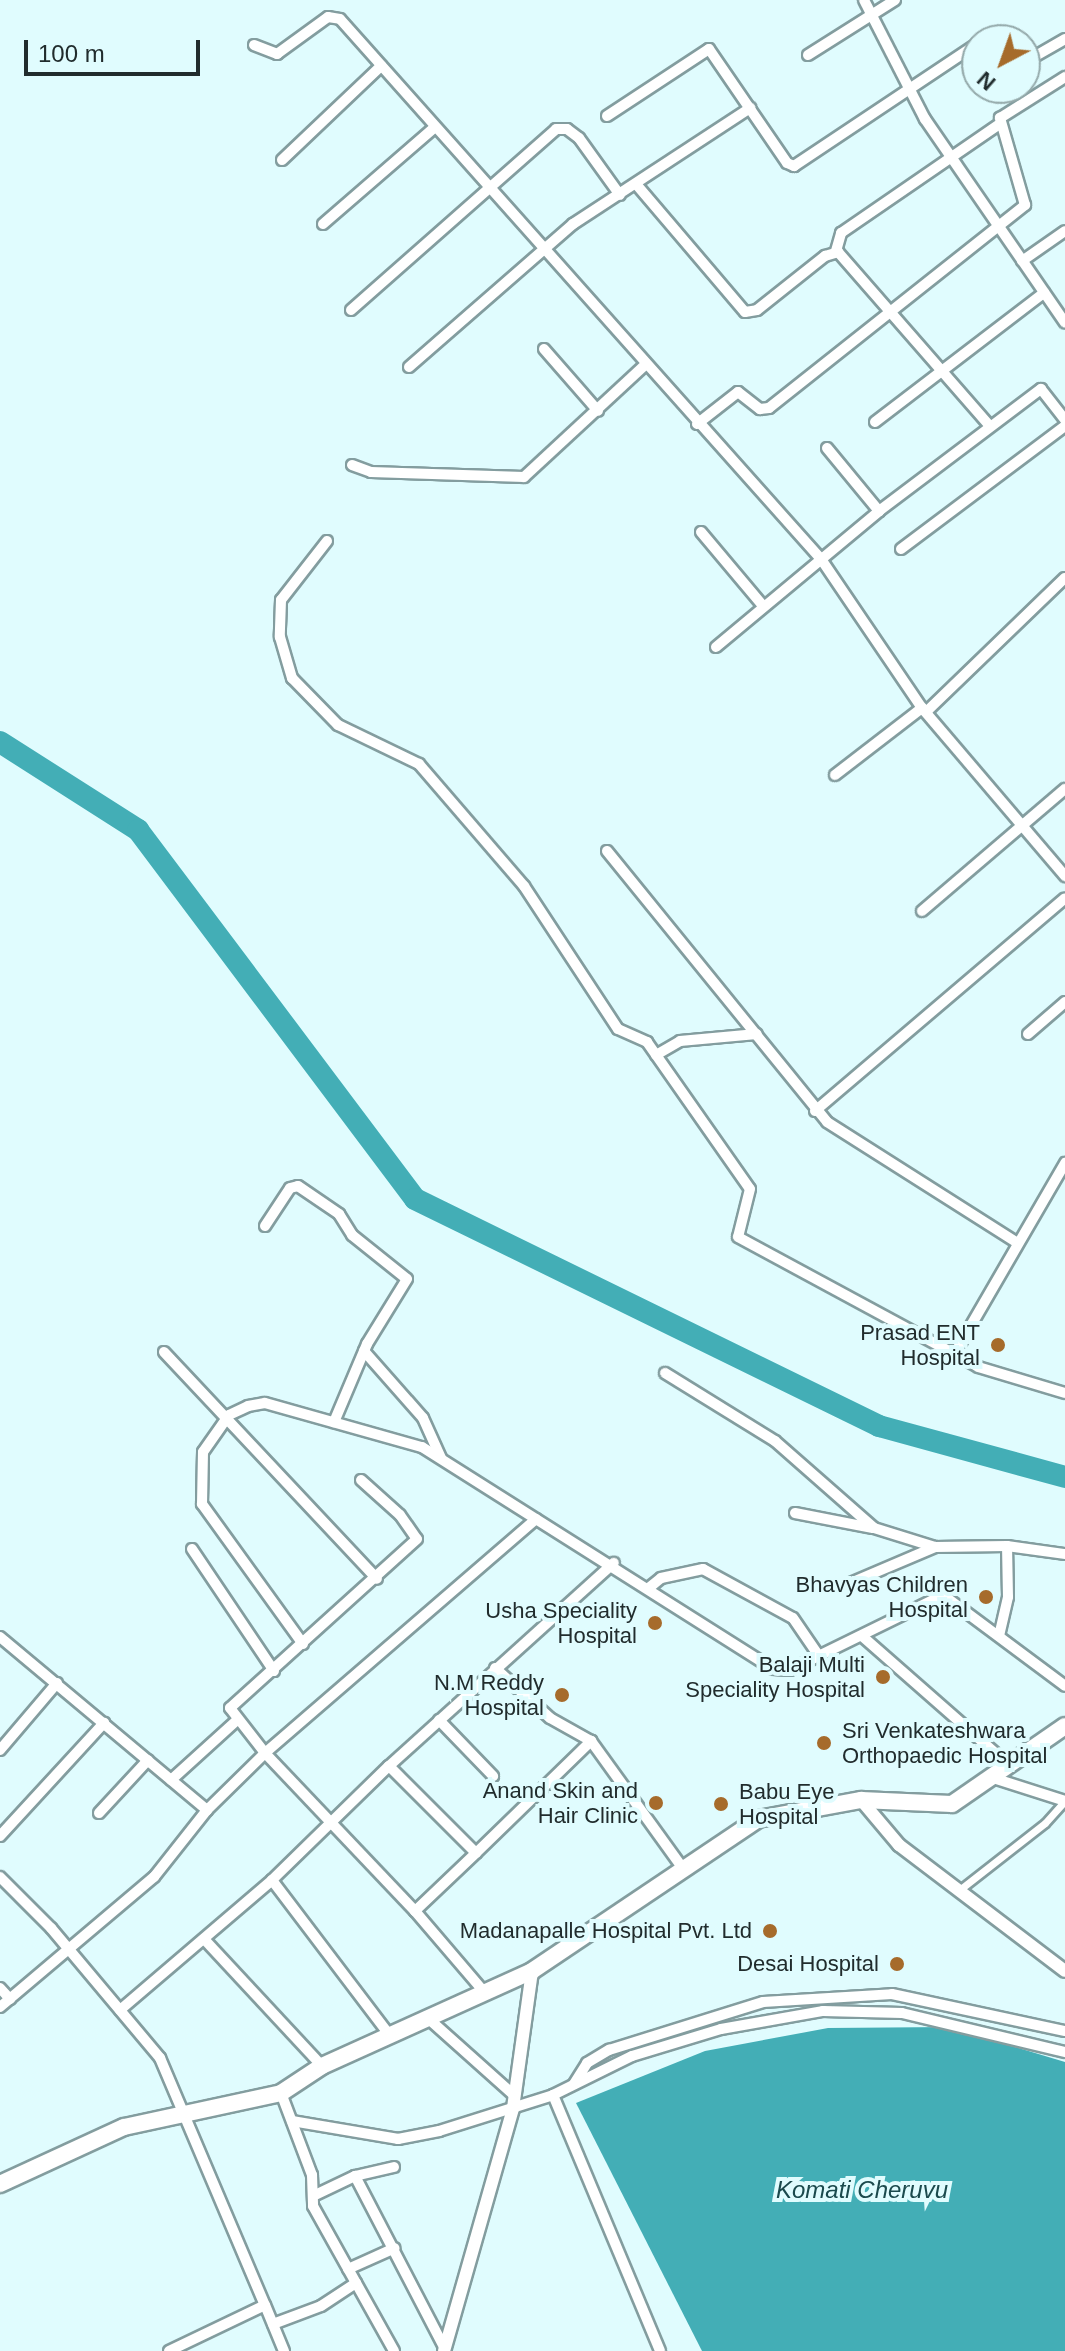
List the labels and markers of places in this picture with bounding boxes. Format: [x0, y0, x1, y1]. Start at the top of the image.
place label: Prasad ENT Hospital [860, 1319, 980, 1370]
marker: Prasad ENT Hospital [987, 1334, 1009, 1356]
place label: Bhavyas Children Hospital [796, 1571, 968, 1622]
marker: Bhavyas Children Hospital [975, 1586, 997, 1608]
place label: Usha Speciality Hospital [485, 1597, 637, 1648]
marker: Usha Speciality Hospital [644, 1612, 666, 1634]
place label: Balaji Multi Speciality Hospital [685, 1651, 865, 1702]
marker: Balaji Multi Speciality Hospital [872, 1666, 894, 1688]
place label: N.M Reddy Hospital [434, 1669, 544, 1720]
marker: N.M Reddy Hospital [551, 1684, 573, 1706]
place label: Sri Venkateshwara Orthopaedic Hospital [842, 1717, 1047, 1768]
marker: Sri Venkateshwara Orthopaedic Hospital [813, 1732, 835, 1754]
place label: Anand Skin and Hair Clinic [483, 1777, 638, 1828]
place label: Babu Eye Hospital [739, 1778, 834, 1830]
marker: Anand Skin and Hair Clinic [645, 1792, 667, 1814]
marker: Babu Eye Hospital [710, 1793, 732, 1815]
place label: Madanapalle Hospital Pvt. Ltd [460, 1918, 752, 1944]
marker: Madanapalle Hospital Pvt. Ltd [759, 1920, 781, 1942]
place label: Desai Hospital [737, 1951, 879, 1977]
marker: Desai Hospital [886, 1953, 908, 1975]

